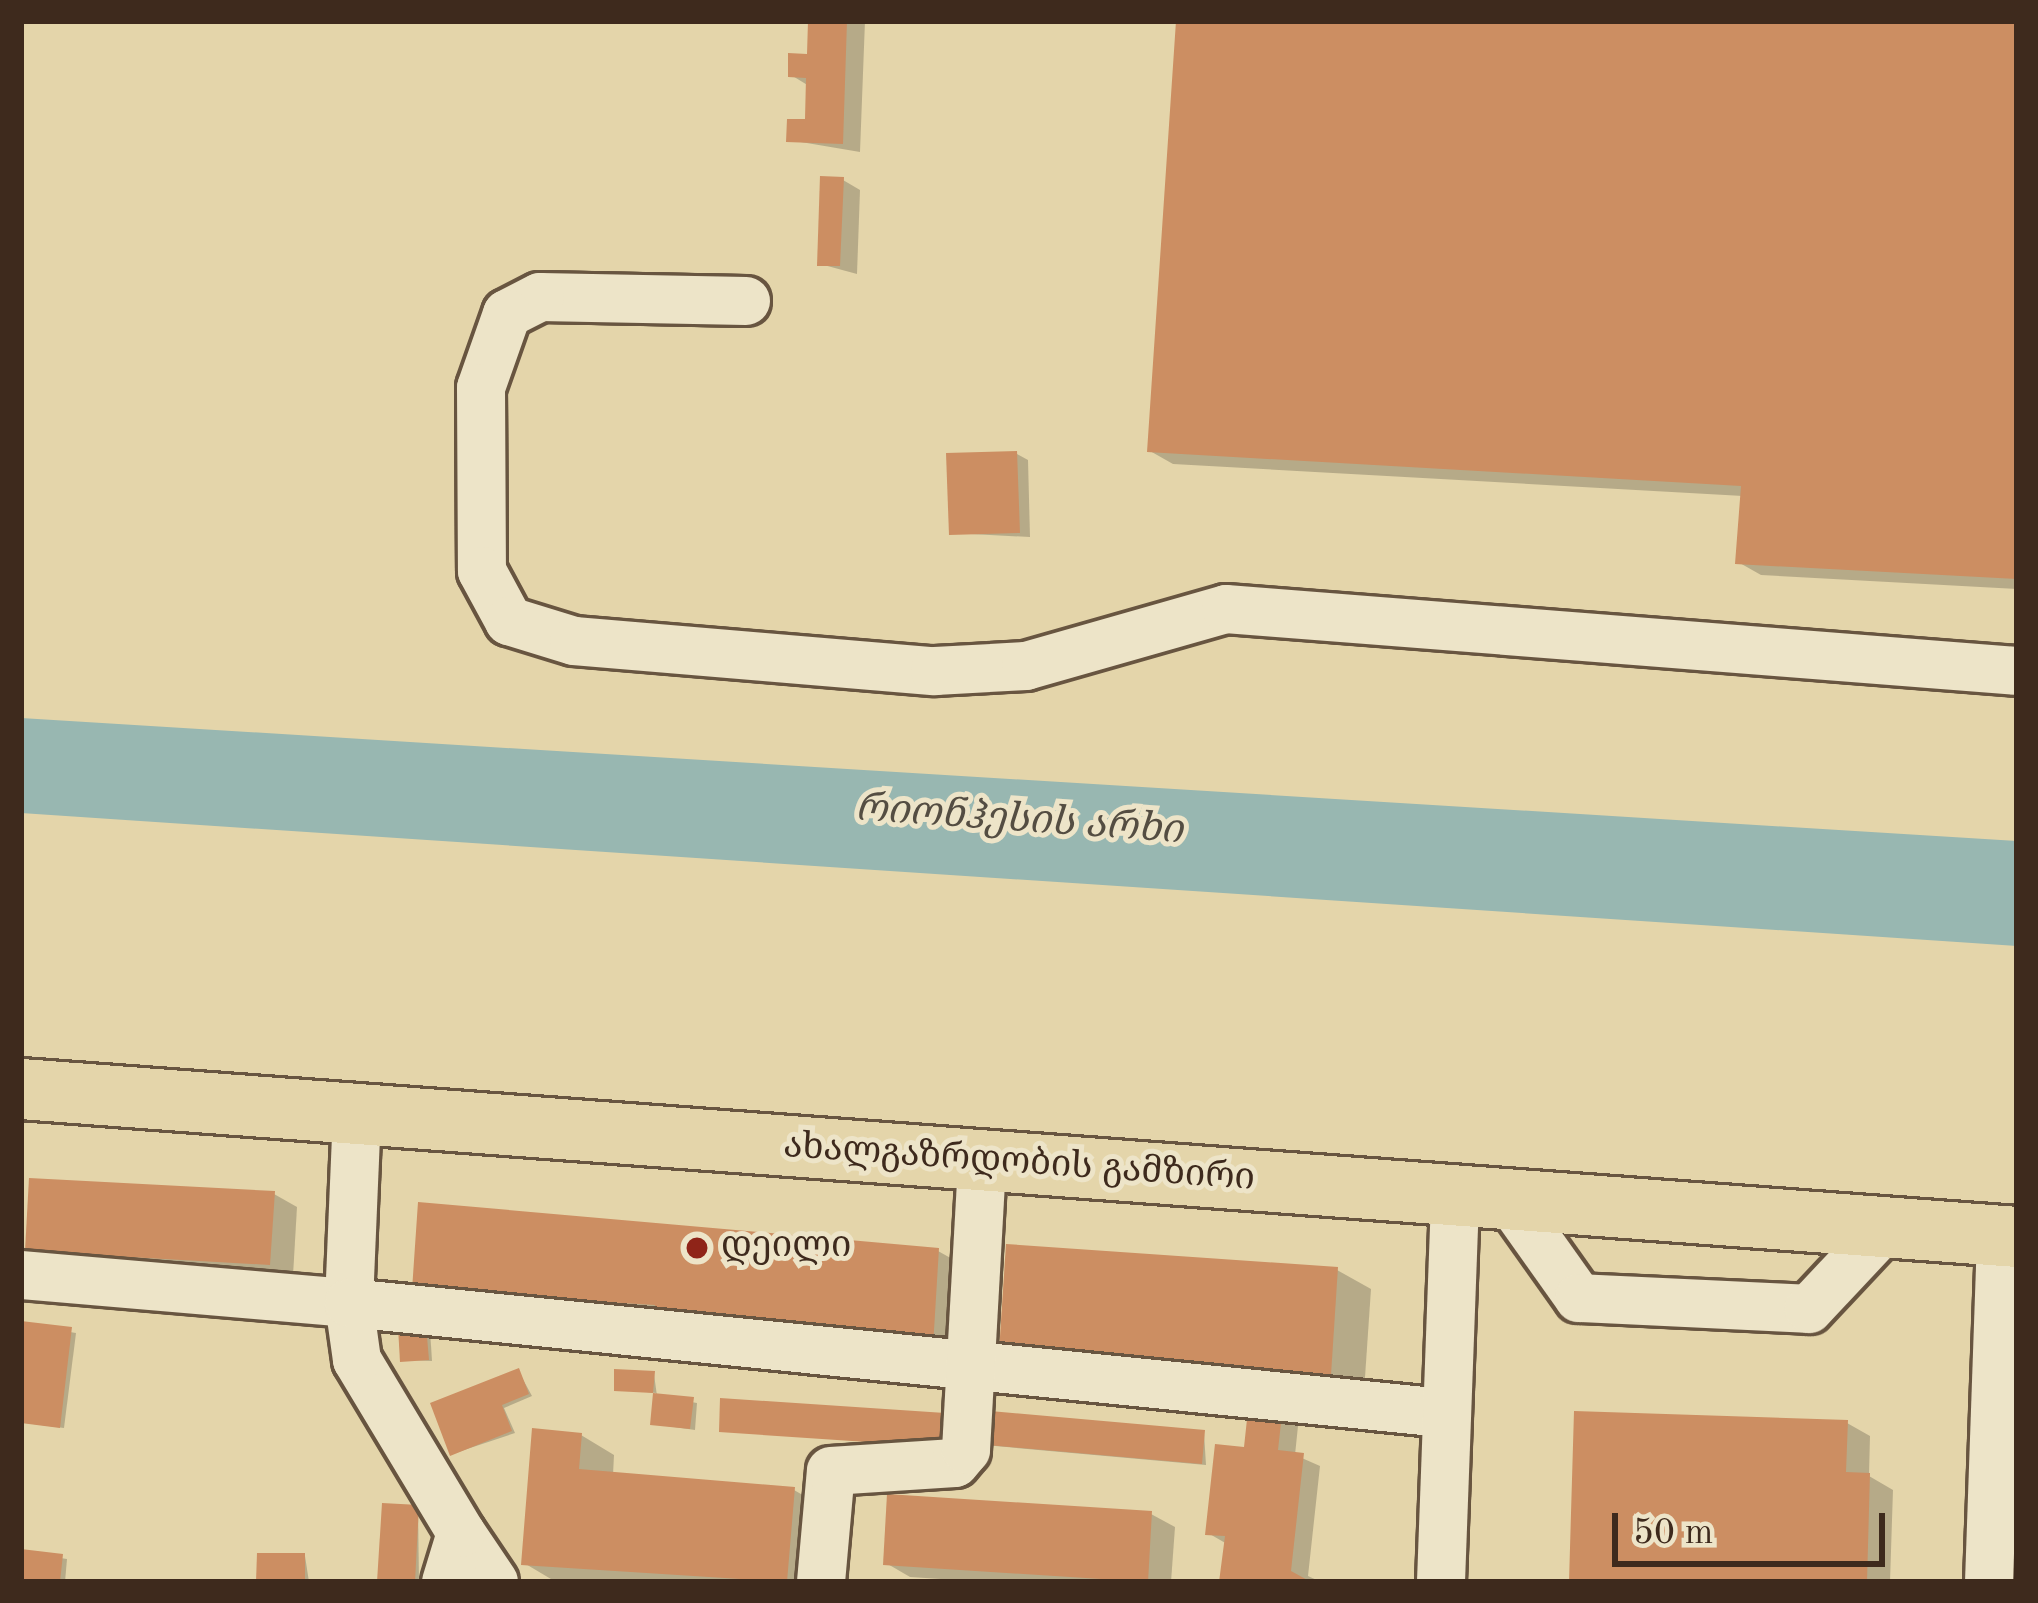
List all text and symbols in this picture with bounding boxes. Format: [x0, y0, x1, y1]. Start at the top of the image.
water label: რიონჰესის არხი [854, 786, 1184, 856]
street label: ახალგაზრდობის გამზირი [782, 1126, 1256, 1202]
place label: დეილი [721, 1226, 851, 1270]
marker: დეილი [684, 1235, 710, 1261]
scale bar [1618, 1489, 1891, 1563]
text: 50 m [1633, 1516, 1713, 1552]

